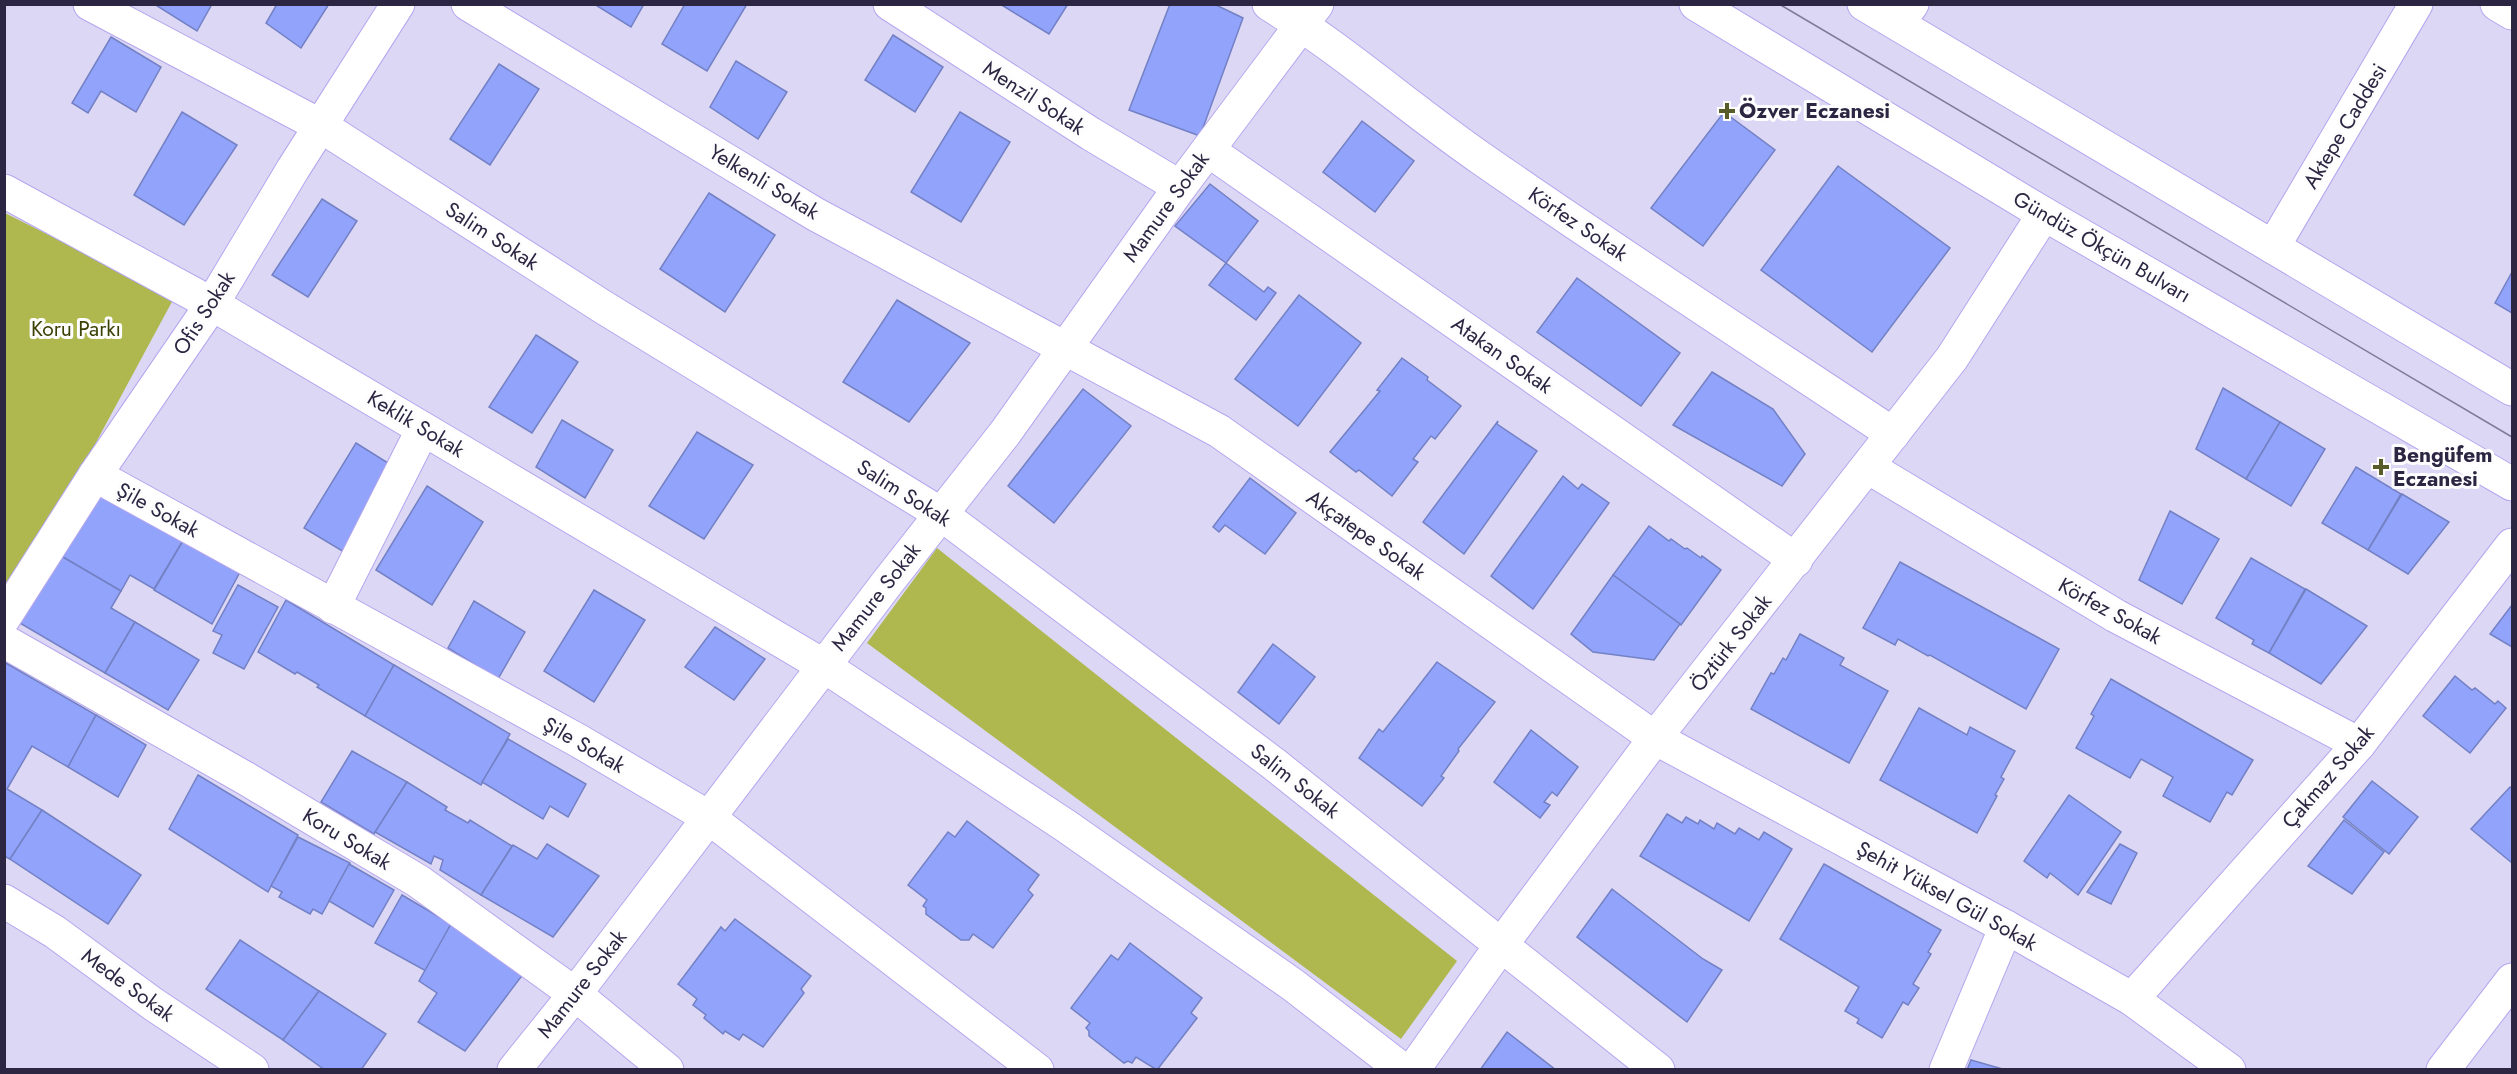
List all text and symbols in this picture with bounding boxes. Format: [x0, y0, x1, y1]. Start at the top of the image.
street label: Menzil Sokak [977, 54, 1092, 143]
street label: Aktepe Caddesi [2296, 58, 2394, 194]
place label: Özver Eczanesi [1739, 96, 1890, 126]
marker: Özver Eczanesi [1720, 104, 1734, 118]
street label: Yelkenli Sokak [703, 137, 826, 227]
street label: Mamure Sokak [1116, 145, 1217, 268]
street label: Körfez Sokak [1522, 180, 1634, 269]
street label: Gündüz Ökçün Bulvarı [2008, 184, 2196, 310]
street label: Salim Sokak [439, 195, 545, 278]
street label: Ofis Sokak [166, 265, 243, 361]
street label: Atakan Sokak [1445, 309, 1559, 401]
park label: Koru Parkı [31, 314, 121, 344]
street label: Keklik Sokak [362, 383, 471, 465]
place label: Bengüfem Eczanesi [2393, 440, 2492, 494]
street label: Salim Sokak [851, 452, 958, 534]
marker: Bengüfem Eczanesi [2374, 460, 2388, 474]
street label: Şile Sokak [111, 475, 205, 545]
street label: Akçatepe Sokak [1300, 483, 1432, 588]
street label: Mamure Sokak [824, 536, 928, 657]
street label: Körfez Sokak [2053, 570, 2168, 652]
street label: Öztürk Sokak [1683, 587, 1779, 698]
street label: Şile Sokak [537, 709, 631, 781]
street label: Çakmaz Sokak [2275, 718, 2382, 835]
street label: Salim Sokak [1244, 737, 1347, 826]
street label: Koru Sokak [297, 801, 398, 878]
street label: Şehit Yüksel Gül Sokak [1851, 834, 2044, 959]
street label: Mamure Sokak [530, 923, 634, 1044]
street label: Mede Sokak [75, 941, 181, 1029]

